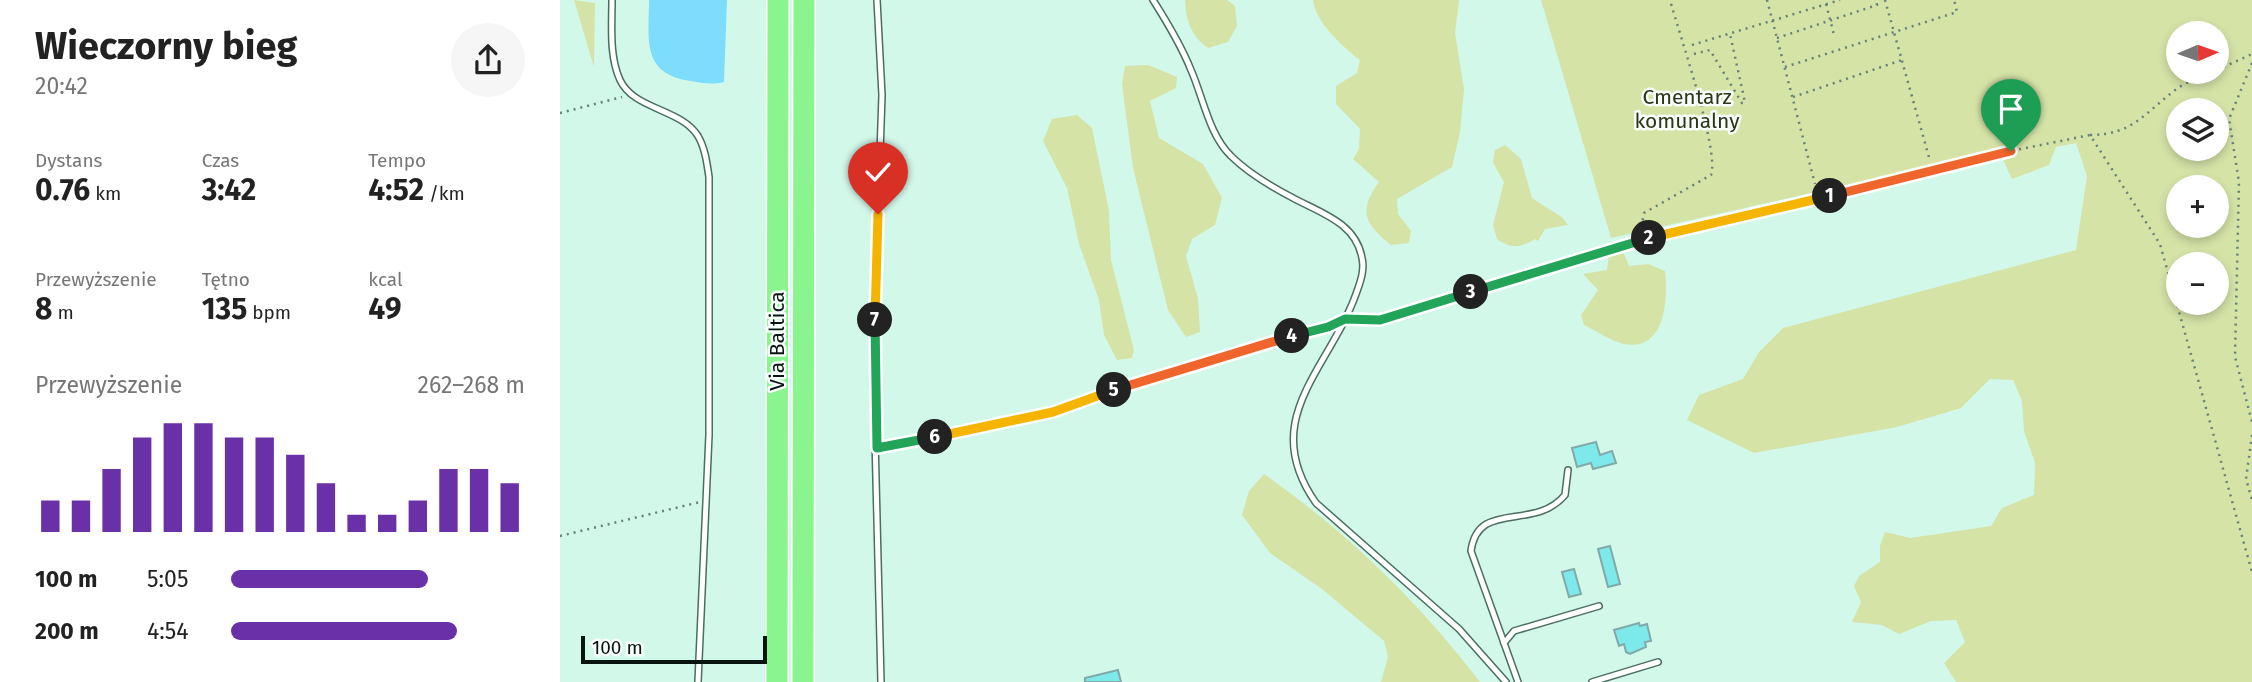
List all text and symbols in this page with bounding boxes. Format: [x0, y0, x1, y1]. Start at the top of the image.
north arrow [2166, 21, 2230, 84]
map controls [2166, 21, 2229, 315]
text: Wieczorny bieg [35, 23, 297, 69]
button: share [451, 23, 525, 97]
text: 20:42 [35, 72, 88, 100]
pin [1981, 79, 2041, 151]
park label: Cmentarz komunalny [1634, 84, 1740, 134]
icon: arrive [1992, 90, 2030, 128]
button: layers [2166, 98, 2229, 161]
pin [848, 142, 908, 214]
text: Dystans [35, 149, 102, 172]
text: Czas [202, 149, 239, 172]
text: Tempo [368, 149, 426, 172]
icon: check [859, 153, 897, 191]
text: 0.76 [35, 172, 90, 208]
text: 3:42 [202, 172, 256, 208]
text: 4:52 [368, 172, 424, 208]
button: + [2166, 175, 2229, 238]
pin: 1 [1812, 178, 1848, 214]
text: km [90, 182, 121, 205]
text: /km [424, 182, 465, 205]
text: 1 [1825, 184, 1834, 207]
pin: 2 [1632, 220, 1666, 256]
text: 2 [1644, 226, 1653, 249]
button: − [2166, 252, 2229, 315]
text: Przewyższenie [35, 268, 157, 291]
text: Tętno [202, 268, 250, 291]
text: kcal [368, 268, 403, 291]
pin: 3 [1454, 274, 1488, 310]
text: 3 [1466, 280, 1475, 303]
text: 8 [35, 291, 52, 327]
text: 135 [202, 291, 247, 327]
text: 49 [368, 291, 401, 327]
street label: Via Baltica [764, 291, 790, 391]
text: m [52, 301, 74, 324]
text: bpm [247, 301, 291, 324]
pin: 7 [858, 302, 892, 338]
text: 7 [870, 308, 879, 331]
pin: 4 [1274, 318, 1310, 354]
text: 4 [1286, 324, 1297, 347]
text: Przewyższenie [35, 371, 182, 399]
text: 262–268 m [418, 371, 525, 399]
pin: 5 [1096, 372, 1132, 408]
text: 5 [1108, 378, 1119, 401]
pin: 6 [918, 420, 952, 454]
text: 6 [929, 425, 940, 448]
text: 100 m [35, 565, 97, 593]
text: 5:05 [147, 565, 188, 593]
text: 200 m [35, 617, 99, 645]
text: 4:54 [147, 617, 189, 645]
scale bar [581, 633, 766, 665]
text: 100 m [592, 636, 643, 659]

